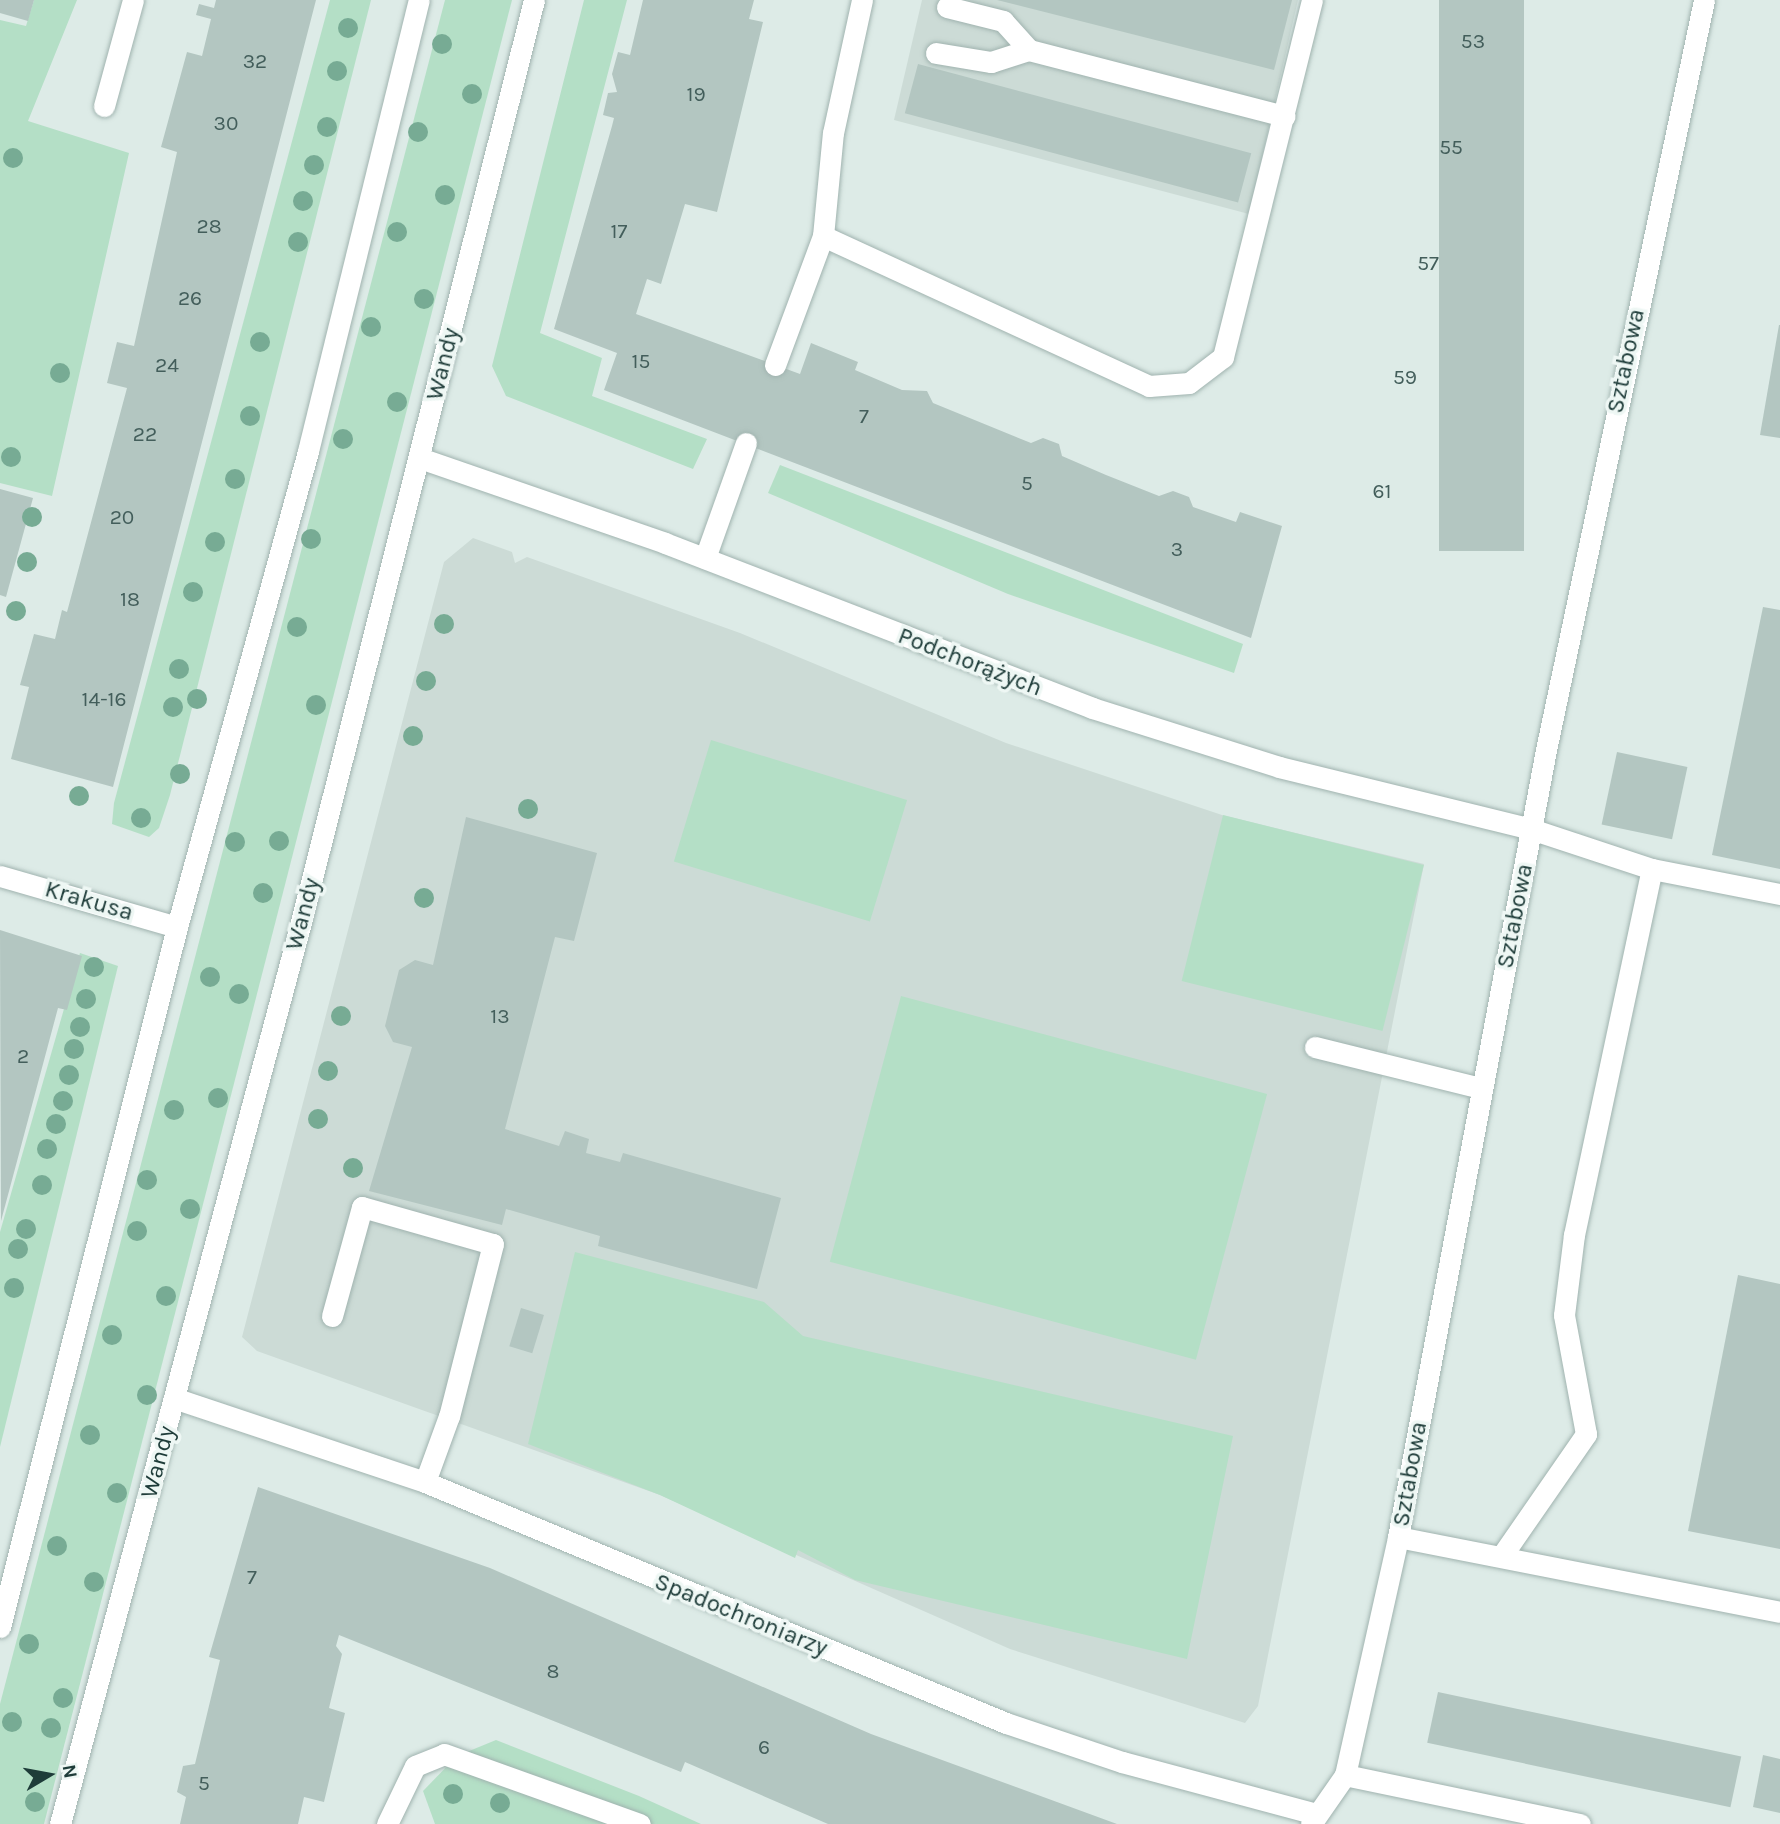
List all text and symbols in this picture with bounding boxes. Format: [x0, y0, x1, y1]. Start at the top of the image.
house number: 53 [1461, 28, 1485, 54]
house number: 32 [243, 48, 267, 74]
house number: 19 [686, 81, 706, 107]
house number: 30 [214, 110, 238, 136]
house number: 55 [1439, 134, 1463, 160]
house number: 28 [196, 213, 222, 239]
house number: 17 [611, 218, 627, 244]
house number: 57 [1417, 250, 1439, 276]
house number: 26 [178, 285, 202, 311]
street label: Sztabowa [1601, 306, 1651, 416]
street label: Wandy [420, 325, 466, 403]
house number: 15 [632, 348, 650, 374]
house number: 24 [155, 352, 179, 378]
house number: 59 [1393, 364, 1417, 390]
house number: 7 [859, 403, 869, 429]
house number: 22 [133, 421, 157, 447]
house number: 5 [1021, 470, 1033, 496]
house number: 61 [1373, 478, 1391, 504]
house number: 20 [110, 504, 134, 530]
house number: 3 [1171, 536, 1183, 562]
house number: 18 [120, 586, 140, 612]
street label: Podchorążych [894, 621, 1046, 703]
house number: 14-16 [82, 686, 126, 712]
street label: Sztabowa [1491, 861, 1539, 971]
street label: Krakusa [42, 875, 136, 927]
street label: Wandy [280, 875, 326, 953]
house number: 13 [490, 1003, 510, 1029]
house number: 2 [17, 1043, 29, 1069]
street label: Sztabowa [1387, 1419, 1433, 1529]
street label: Wandy [135, 1423, 181, 1501]
house number: 7 [247, 1564, 257, 1590]
street label: Spadochroniarzy [650, 1567, 832, 1663]
house number: 8 [547, 1658, 559, 1684]
house number: 6 [758, 1734, 770, 1760]
north arrow [14, 1740, 84, 1810]
text: N [58, 1763, 82, 1780]
house number: 5 [198, 1770, 210, 1796]

